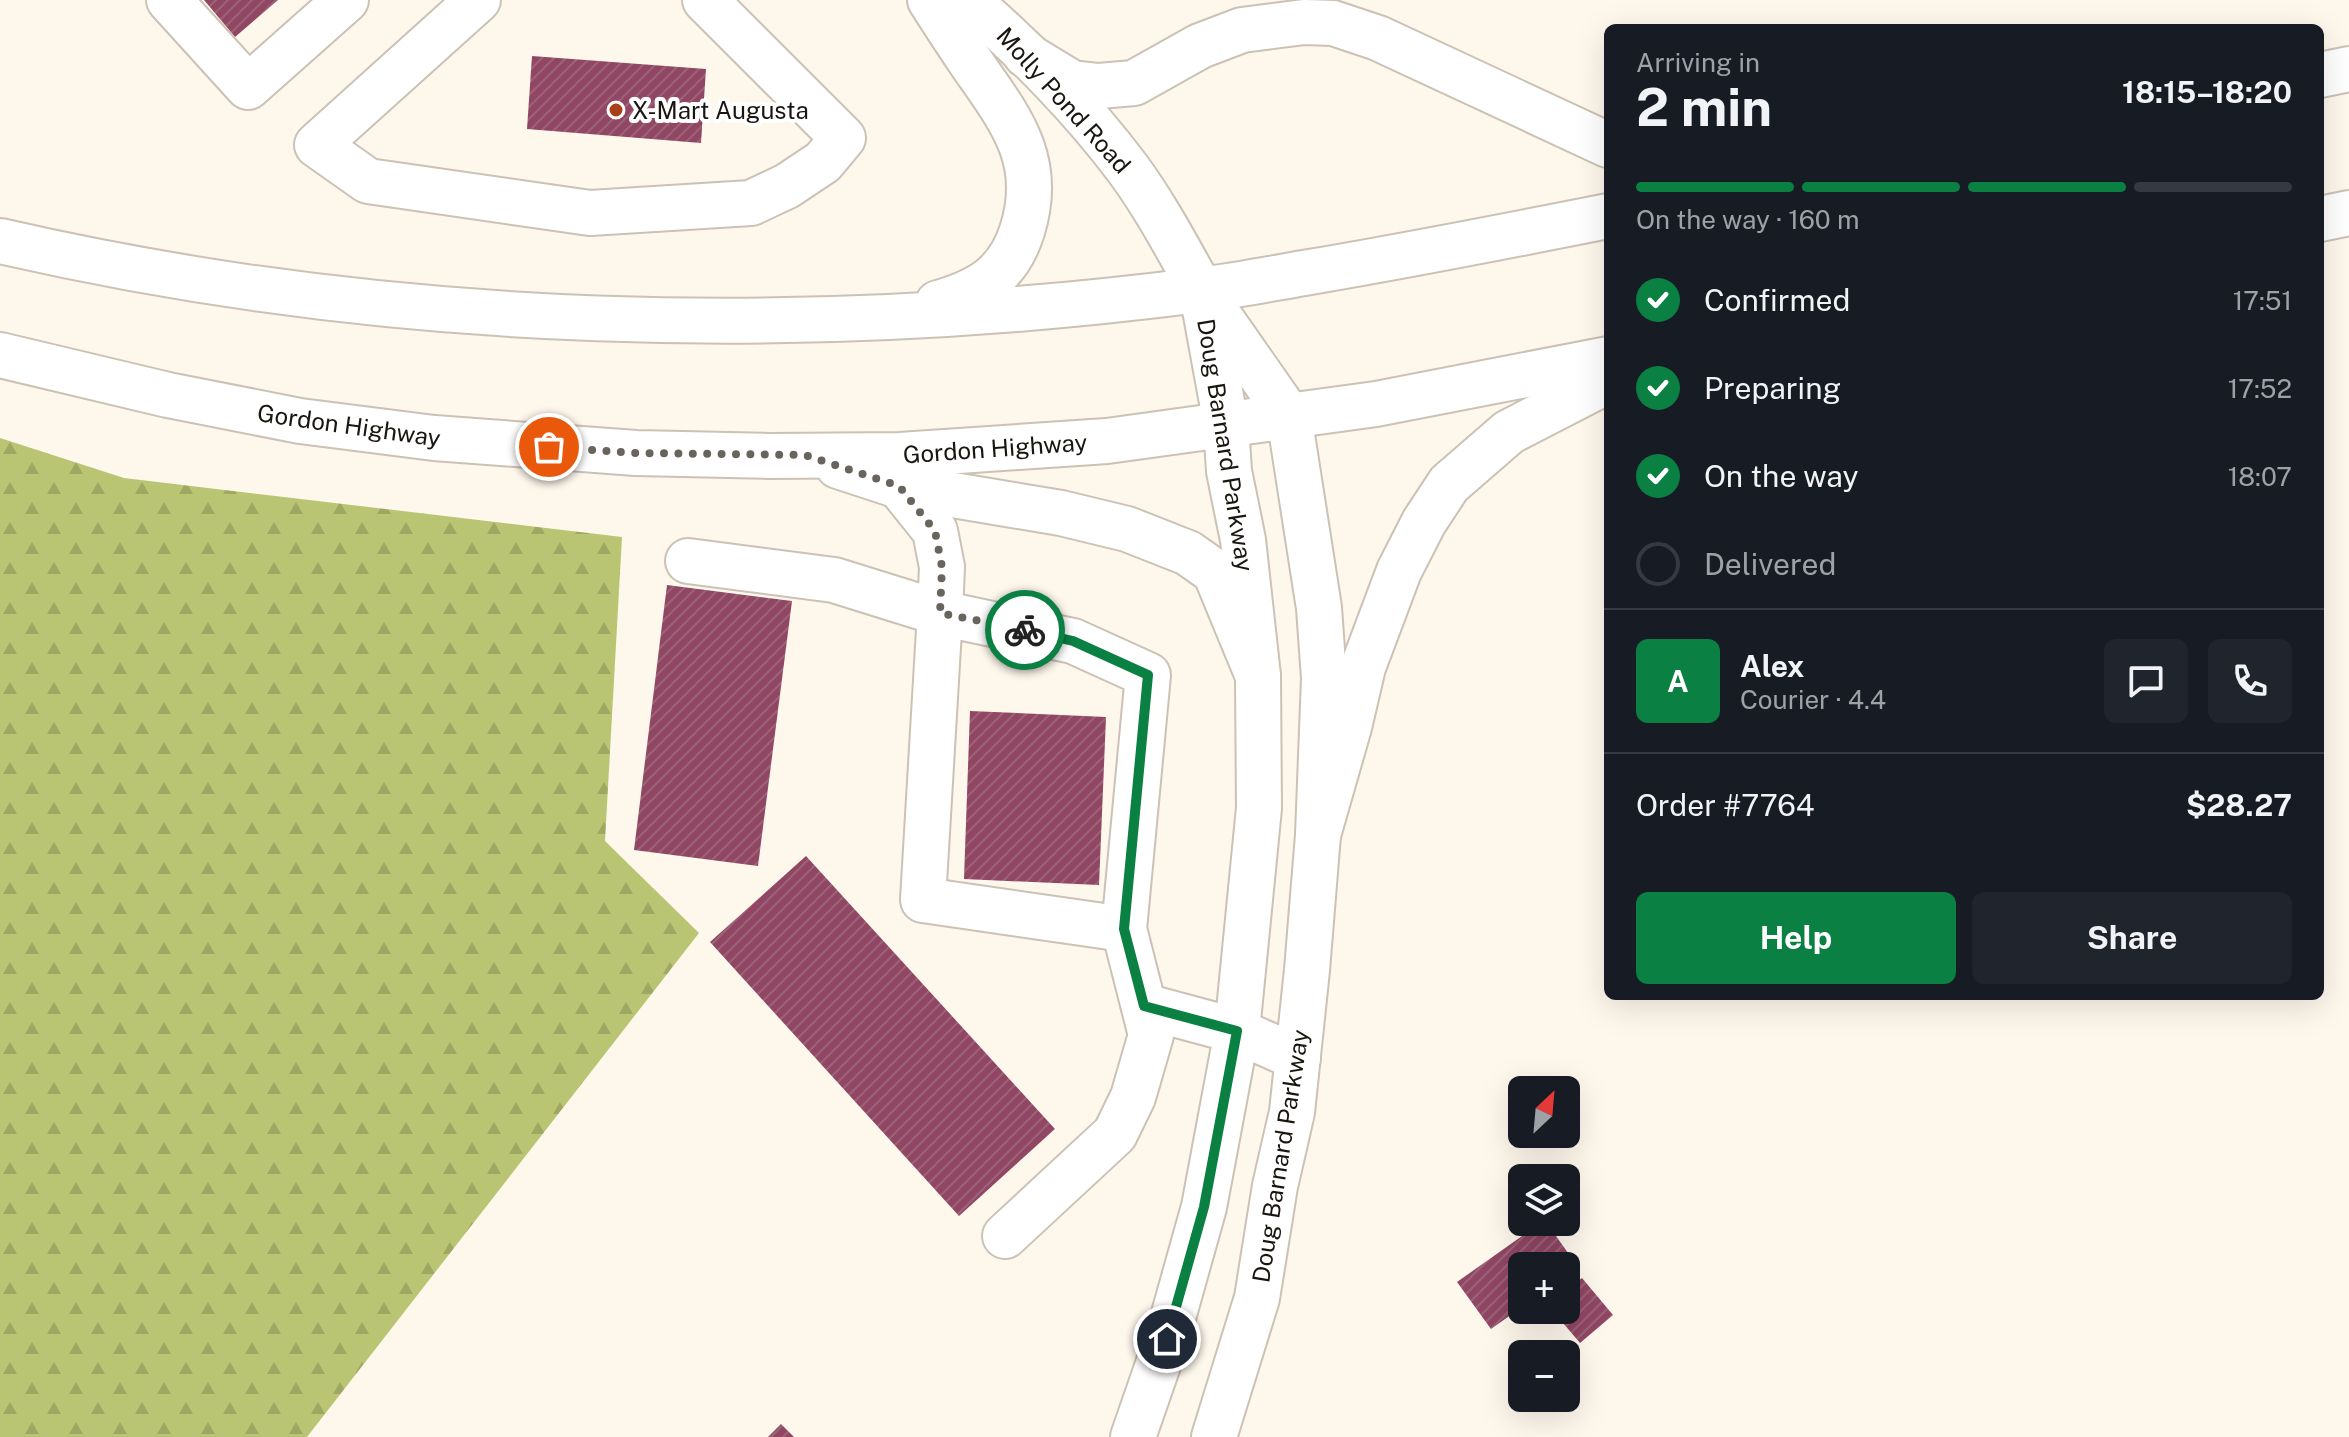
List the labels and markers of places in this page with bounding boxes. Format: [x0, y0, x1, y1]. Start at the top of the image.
place label: X-Mart Augusta [632, 96, 809, 124]
marker: X-Mart Augusta [607, 101, 625, 119]
pin [515, 413, 583, 481]
pin [1133, 1305, 1201, 1373]

